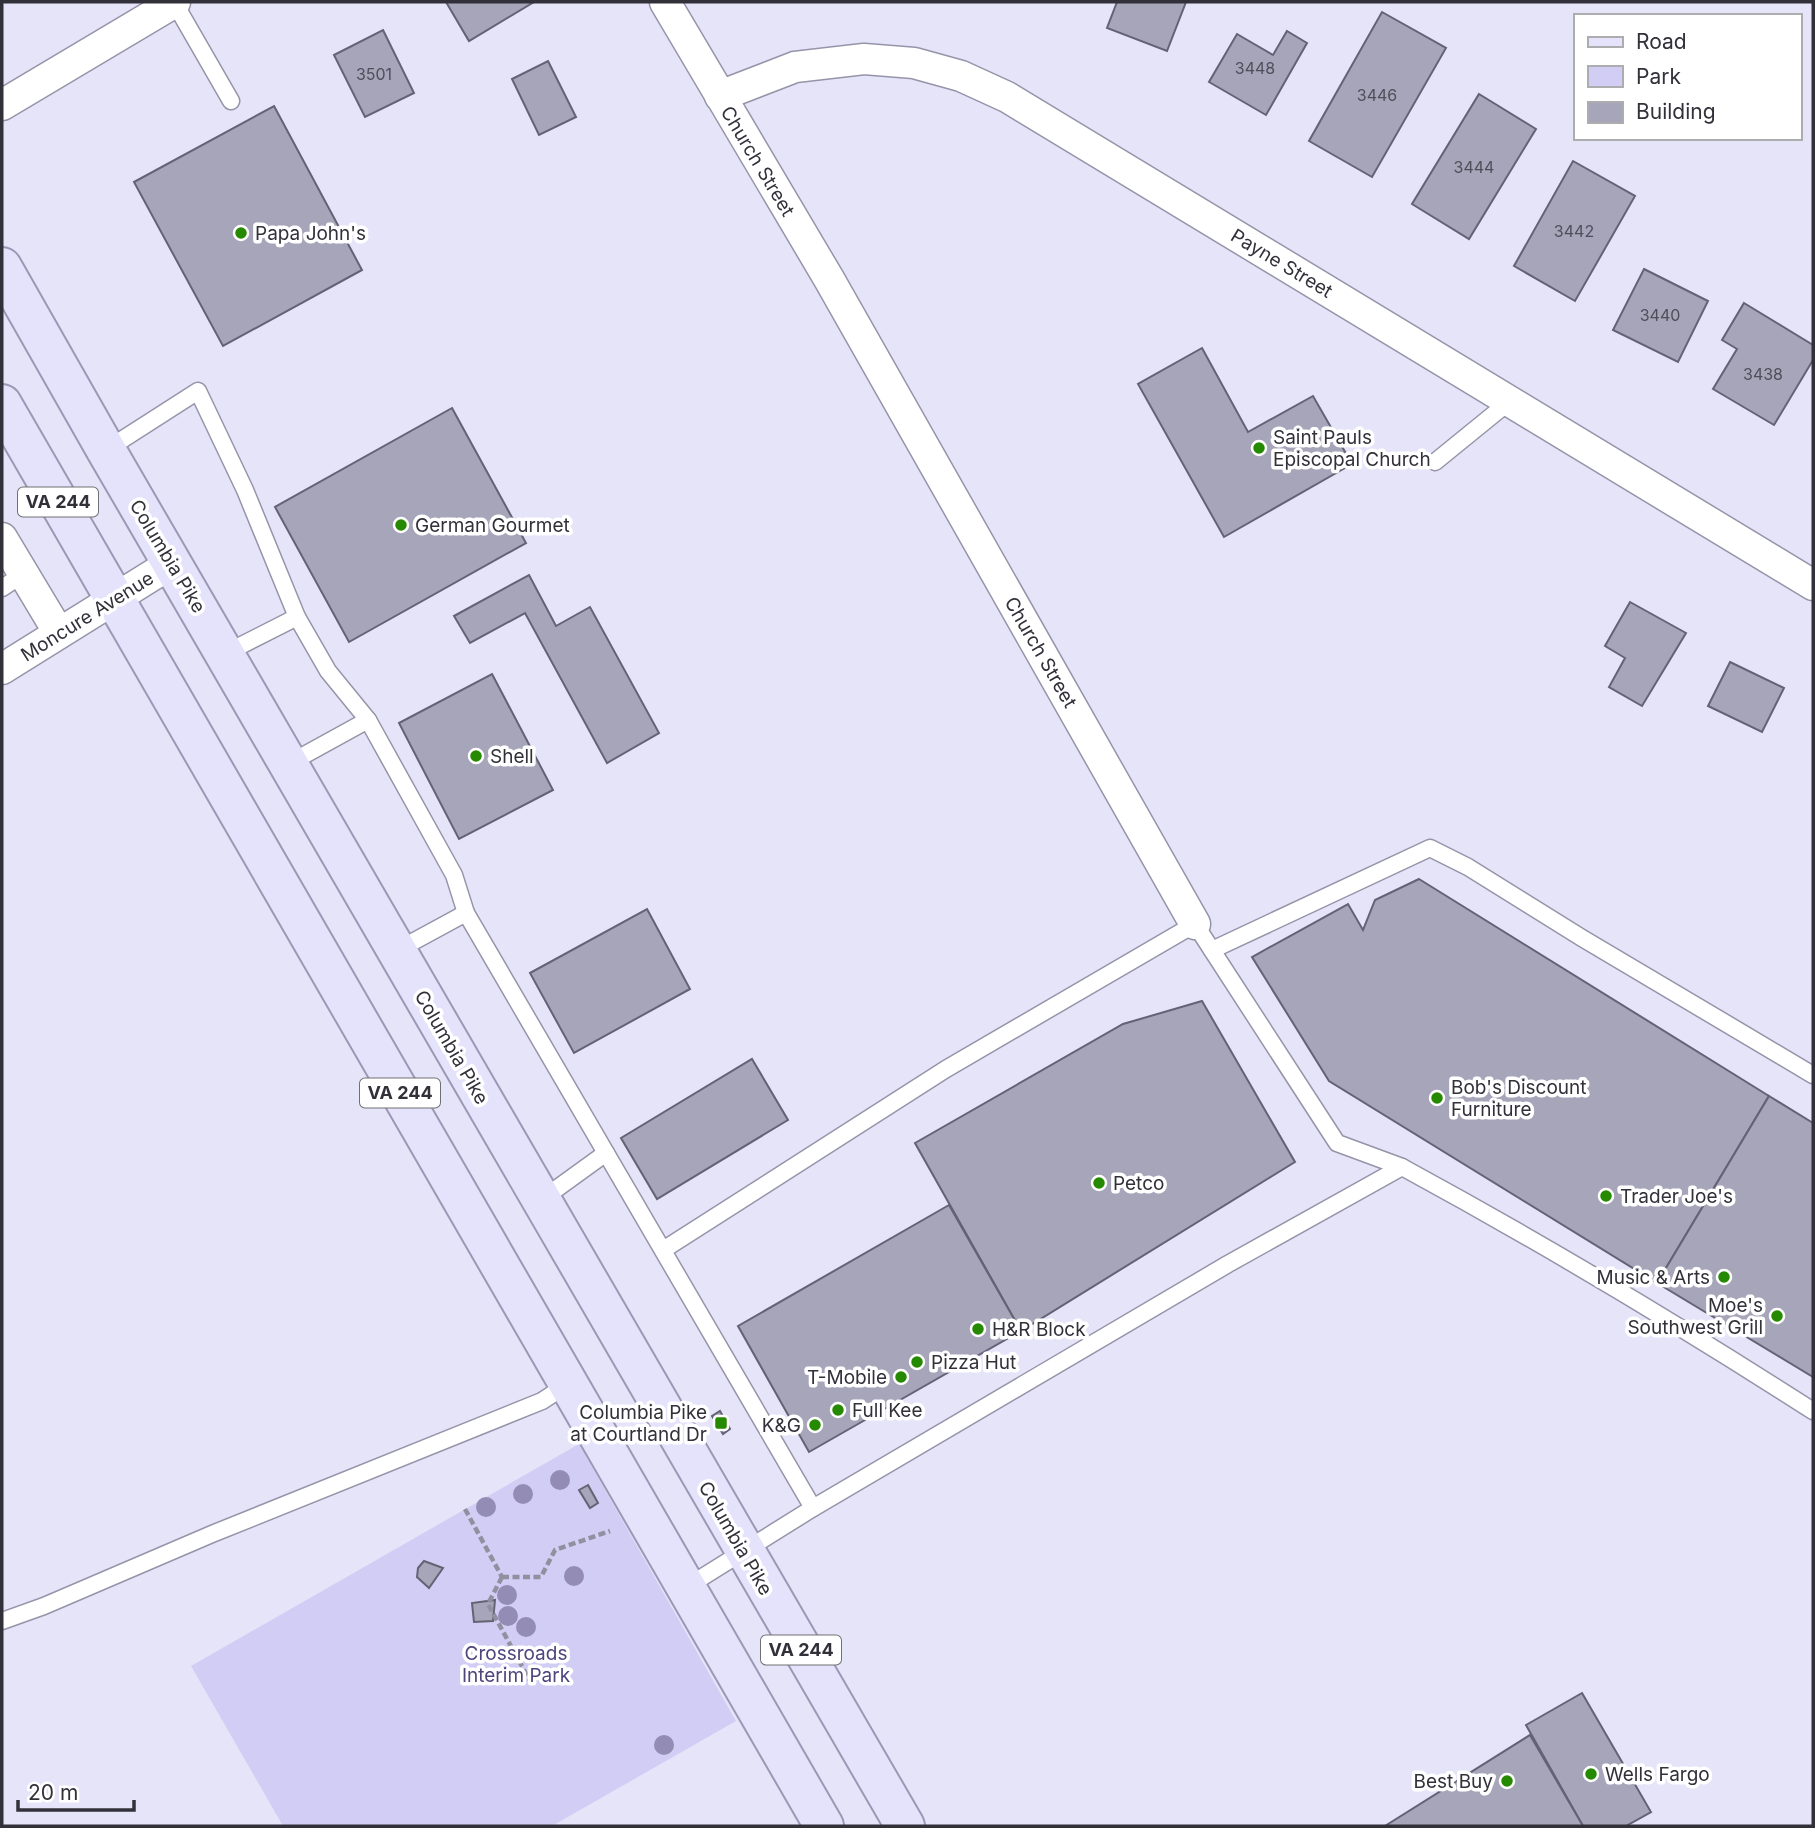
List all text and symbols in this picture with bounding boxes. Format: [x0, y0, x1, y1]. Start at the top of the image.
legend [1574, 14, 1801, 140]
text: Road [1636, 29, 1687, 54]
house number: 3448 [1235, 58, 1275, 78]
house number: 3501 [356, 64, 392, 84]
text: Park [1636, 64, 1681, 89]
house number: 3446 [1357, 85, 1397, 105]
text: Building [1636, 99, 1716, 124]
street label: Church Street [716, 102, 799, 220]
house number: 3444 [1454, 157, 1494, 177]
house number: 3442 [1554, 221, 1594, 241]
place label: Papa John's [255, 222, 366, 245]
street label: Payne Street [1227, 224, 1337, 303]
marker: Papa John's [233, 225, 249, 241]
house number: 3440 [1640, 305, 1680, 325]
house number: 3438 [1743, 364, 1783, 384]
place label: Saint Pauls Episcopal Church [1273, 426, 1431, 471]
marker: Saint Pauls Episcopal Church [1251, 440, 1267, 456]
road number: VA 244 [18, 488, 98, 516]
street label: Columbia Pike [125, 496, 210, 617]
place label: German Gourmet [415, 514, 570, 537]
marker: German Gourmet [393, 517, 409, 533]
street label: Moncure Avenue [17, 566, 158, 666]
street label: Church Street [1000, 593, 1082, 712]
place label: Shell [490, 745, 534, 768]
marker: Shell [468, 748, 484, 764]
street label: Columbia Pike [410, 986, 493, 1108]
place label: Bob's Discount Furniture [1451, 1076, 1587, 1121]
road number: VA 244 [360, 1078, 440, 1108]
marker: Bob's Discount Furniture [1429, 1090, 1445, 1106]
place label: Petco [1113, 1172, 1164, 1195]
marker: Petco [1091, 1175, 1107, 1191]
place label: Trader Joe's [1620, 1185, 1733, 1208]
marker: Trader Joe's [1598, 1188, 1614, 1204]
place label: Music & Arts [1597, 1266, 1710, 1289]
marker: Music & Arts [1716, 1269, 1732, 1285]
place label: Moe's Southwest Grill [1627, 1294, 1763, 1339]
marker: Moe's Southwest Grill [1769, 1308, 1785, 1324]
place label: H&R Block [992, 1318, 1086, 1341]
marker: H&R Block [970, 1321, 986, 1337]
place label: Pizza Hut [931, 1351, 1016, 1374]
marker: Pizza Hut [909, 1354, 925, 1370]
place label: T-Mobile [807, 1366, 887, 1389]
marker: T-Mobile [893, 1369, 909, 1385]
place label: Full Kee [852, 1399, 923, 1422]
place label: Columbia Pike at Courtland Dr [570, 1401, 707, 1446]
marker: Full Kee [830, 1402, 846, 1418]
place label: K&G [762, 1414, 801, 1437]
marker: Columbia Pike at Courtland Dr [713, 1415, 729, 1431]
marker: K&G [807, 1417, 823, 1433]
street label: Columbia Pike [694, 1477, 777, 1599]
road number: VA 244 [761, 1636, 841, 1665]
park label: Crossroads Interim Park [462, 1642, 571, 1687]
place label: Wells Fargo [1605, 1763, 1710, 1786]
marker: Wells Fargo [1583, 1766, 1599, 1782]
scale bar [18, 1769, 133, 1813]
place label: Best Buy [1414, 1770, 1493, 1793]
marker: Best Buy [1499, 1773, 1515, 1789]
text: 20 m [28, 1780, 78, 1805]

